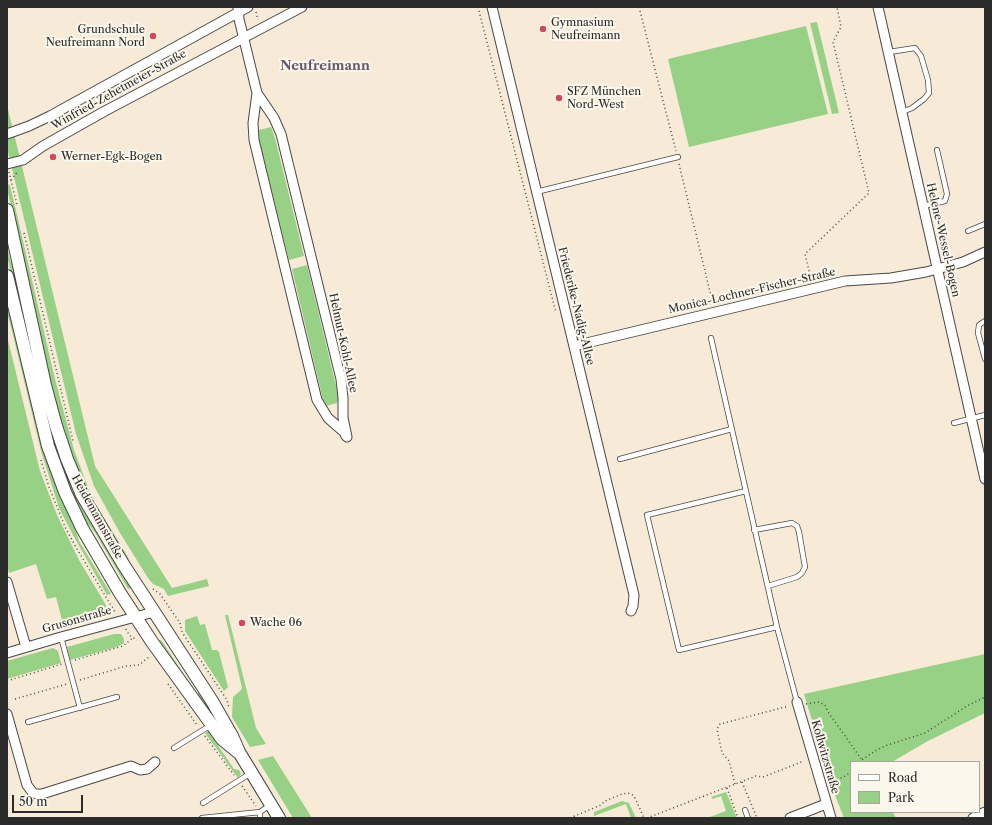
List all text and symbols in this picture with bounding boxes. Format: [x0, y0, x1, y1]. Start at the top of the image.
place label: Gymnasium Neufreimann [551, 16, 620, 42]
place label: Grundschule Neufreimann Nord [46, 23, 145, 49]
marker: Gymnasium Neufreimann [538, 24, 548, 34]
marker: Grundschule Neufreimann Nord [148, 31, 158, 41]
street label: Winfried-Zehetmeier-Straße [49, 47, 189, 133]
district label: Neufreimann [280, 58, 370, 74]
place label: SFZ München Nord-West [567, 85, 641, 111]
marker: SFZ München Nord-West [554, 93, 564, 103]
place label: Werner-Egk-Bogen [61, 150, 162, 164]
marker: Werner-Egk-Bogen [48, 152, 58, 162]
street label: Helene-Wessel-Bogen [923, 182, 963, 298]
street label: Friederike-Nadig-Allee [555, 246, 597, 366]
street label: Monica-Lochner-Fischer-Straße [667, 265, 837, 317]
street label: Helmut-Kohl-Allee [326, 292, 360, 394]
street label: Heidemannstraße [68, 473, 126, 561]
street label: Grusonstraße [41, 604, 113, 636]
place label: Wache 06 [250, 616, 302, 630]
marker: Wache 06 [237, 618, 247, 628]
street label: Kollwitzstraße [808, 719, 842, 795]
legend [850, 761, 980, 813]
text: Road [888, 770, 918, 785]
scale bar [14, 787, 85, 813]
text: Park [888, 790, 914, 805]
text: 50 m [19, 794, 48, 809]

